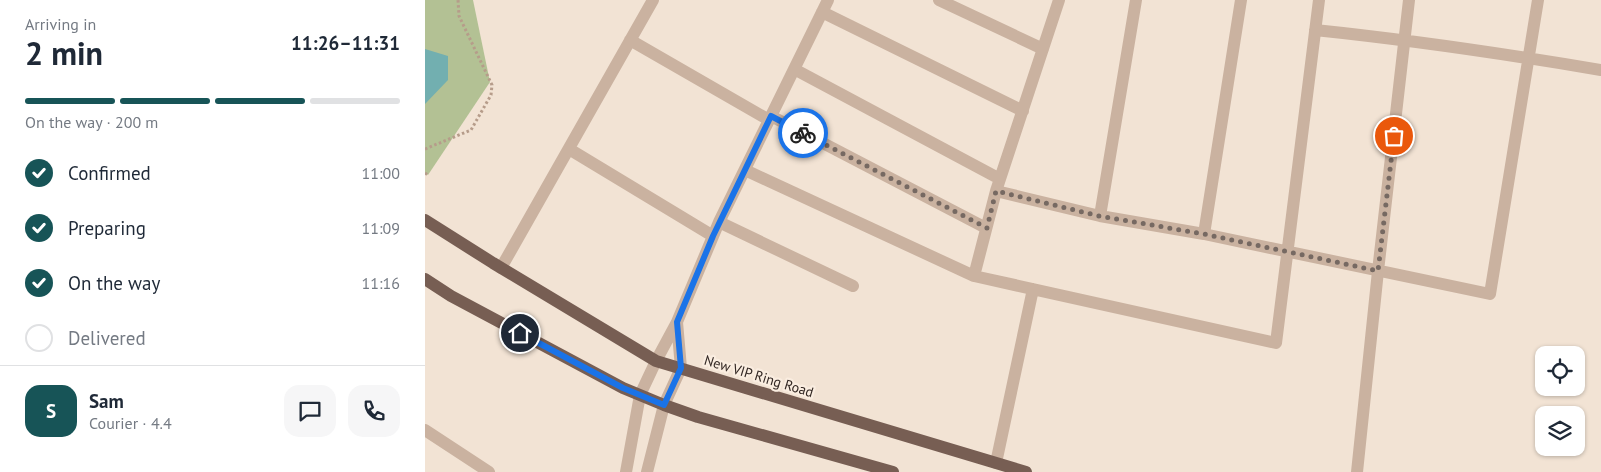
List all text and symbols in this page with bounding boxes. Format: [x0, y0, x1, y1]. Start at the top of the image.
text: Arriving in [25, 14, 96, 34]
text: 11:26–11:31 [291, 31, 400, 55]
text: 2 min [25, 32, 103, 74]
courier [778, 108, 828, 158]
text: On the way · 200 m [25, 112, 158, 132]
pin [1373, 115, 1415, 157]
icon: bike [789, 119, 817, 147]
icon: bag [1380, 122, 1408, 150]
icon: check [25, 159, 53, 187]
text: Confirmed [68, 161, 151, 185]
text: 11:00 [362, 163, 400, 183]
icon: check [25, 214, 53, 242]
text: Preparing [68, 216, 146, 240]
text: 11:09 [362, 218, 400, 238]
icon: check [25, 269, 53, 297]
text: On the way [68, 271, 160, 295]
text: 11:16 [362, 273, 400, 293]
pin [499, 312, 541, 354]
icon: home [506, 319, 534, 347]
text: Delivered [68, 326, 146, 350]
map controls [1535, 346, 1585, 456]
button: locate [1535, 346, 1585, 396]
street label: New VIP Ring Road [702, 351, 816, 401]
button: chat [284, 385, 336, 437]
button: phone [348, 385, 400, 437]
text: Sam [89, 389, 124, 413]
text: S [46, 399, 56, 423]
button: layers [1535, 406, 1585, 456]
text: Courier · 4.4 [89, 413, 172, 433]

